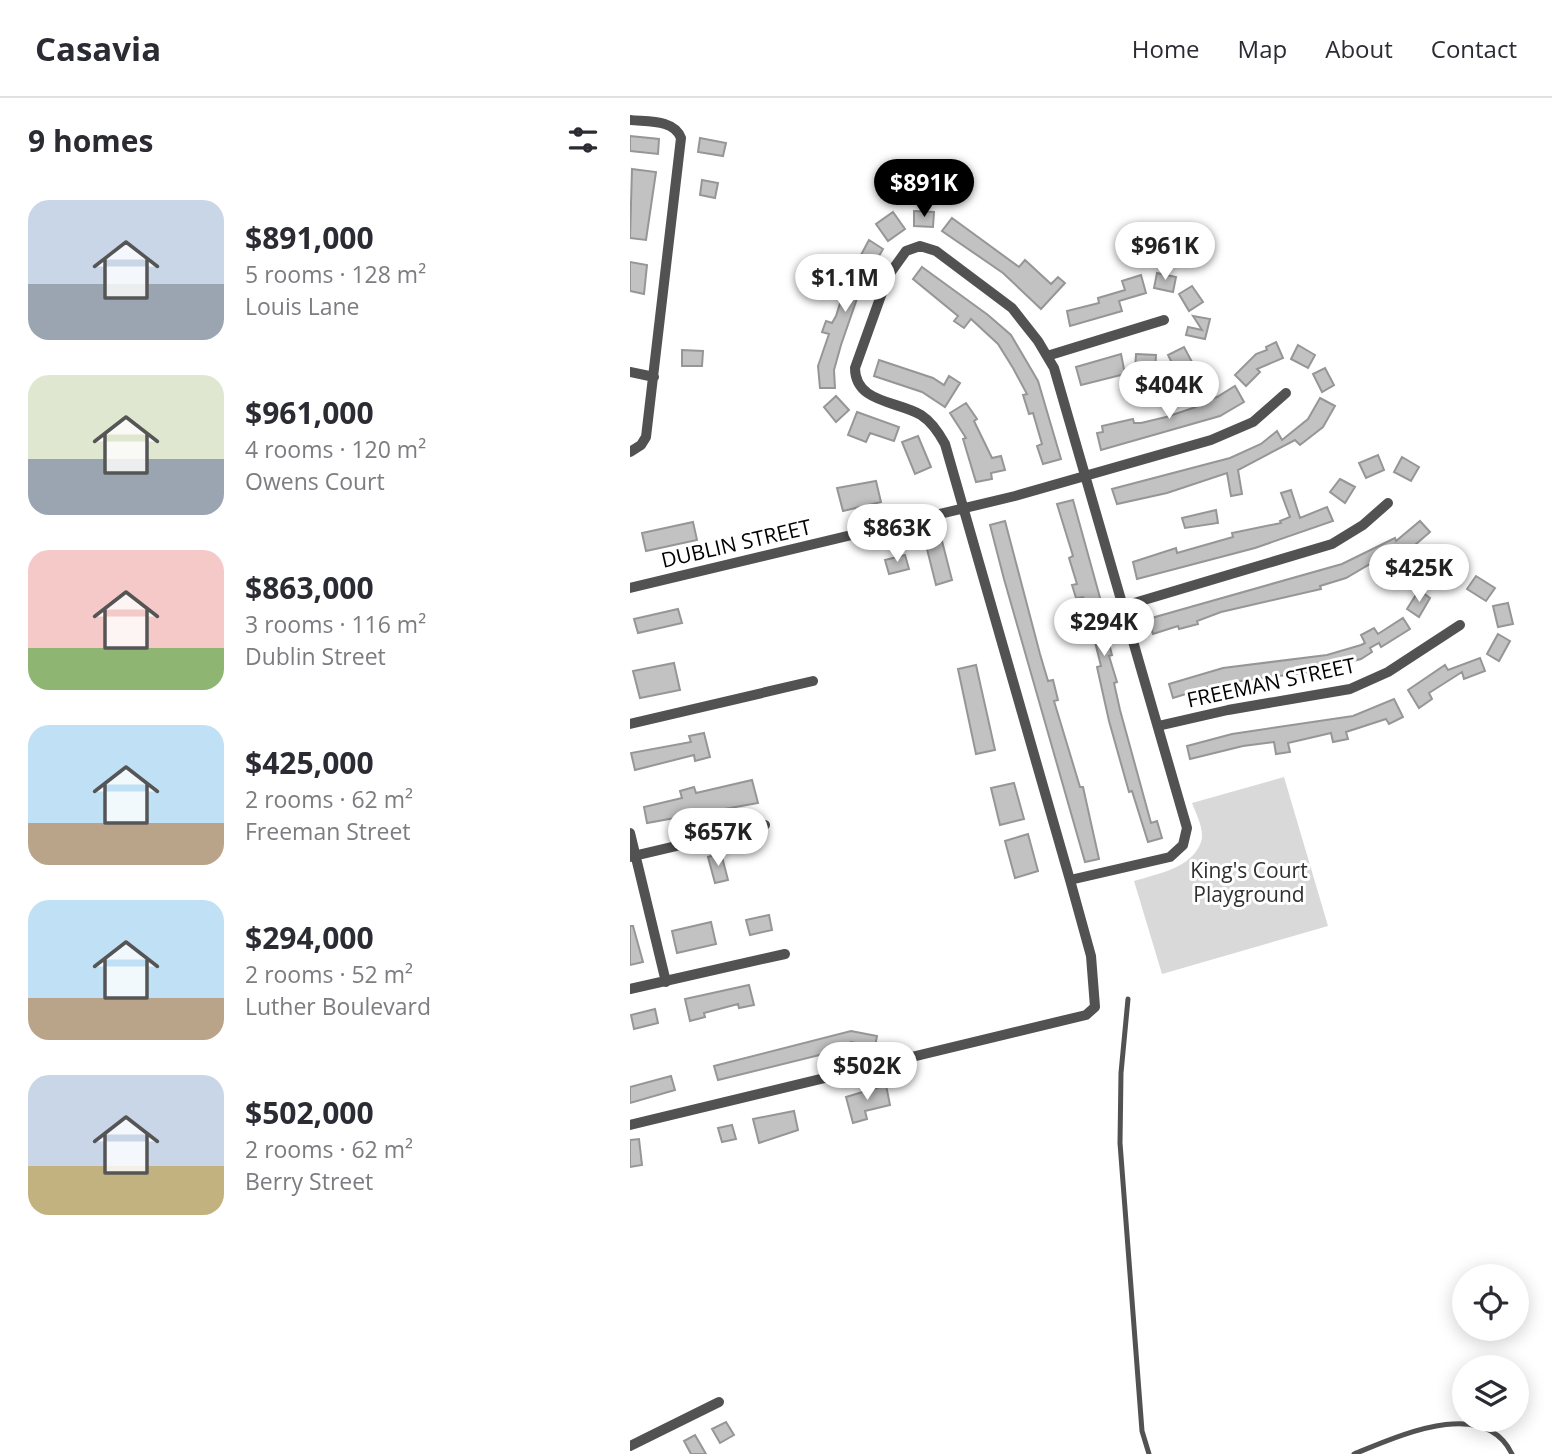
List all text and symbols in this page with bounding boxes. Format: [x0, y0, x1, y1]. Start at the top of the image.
text: Casavia [35, 26, 161, 71]
text: Home [1132, 32, 1200, 65]
text: Map [1238, 32, 1287, 65]
text: About [1325, 32, 1393, 65]
text: Contact [1431, 32, 1517, 65]
text: 9 homes [28, 120, 153, 161]
icon: filters [564, 121, 602, 159]
pin: $891K [875, 159, 973, 219]
text: $891K [890, 166, 958, 198]
text: $891,000 [245, 217, 374, 258]
pin: $961K [1116, 222, 1214, 282]
icon: home [84, 228, 168, 312]
text: $961K [1131, 229, 1199, 261]
pin: $1.1M [796, 254, 894, 314]
text: 5 rooms · 128 m² [245, 258, 426, 290]
text: $1.1M [811, 261, 879, 293]
text: Louis Lane [245, 290, 360, 322]
pin: $404K [1120, 362, 1218, 421]
text: $404K [1135, 368, 1203, 400]
text: $961,000 [245, 392, 374, 433]
icon: home [84, 403, 168, 487]
text: 4 rooms · 120 m² [245, 433, 426, 465]
text: Owens Court [245, 465, 385, 497]
pin: $863K [848, 504, 946, 564]
text: $863K [863, 511, 931, 543]
street label: DUBLIN STREET [658, 512, 814, 574]
pin: $425K [1370, 545, 1468, 604]
text: $425K [1385, 551, 1453, 583]
text: $863,000 [245, 567, 374, 608]
icon: home [84, 578, 168, 662]
pin: $294K [1055, 598, 1153, 658]
text: $294K [1070, 605, 1138, 637]
text: 3 rooms · 116 m² [245, 608, 426, 640]
text: Dublin Street [245, 640, 386, 672]
street label: FREEMAN STREET [1184, 650, 1358, 714]
text: $425,000 [245, 742, 374, 783]
icon: home [84, 753, 168, 837]
text: 2 rooms · 62 m² [245, 783, 413, 815]
pin: $657K [669, 808, 767, 868]
text: Freeman Street [245, 815, 411, 847]
text: $657K [684, 815, 752, 847]
park label: King's Court Playground [1190, 856, 1308, 908]
text: $294,000 [245, 917, 374, 958]
icon: home [84, 928, 168, 1012]
text: 2 rooms · 52 m² [245, 958, 413, 990]
text: Luther Boulevard [245, 990, 431, 1022]
pin: $502K [818, 1042, 916, 1102]
text: $502K [833, 1049, 901, 1081]
text: $502,000 [245, 1092, 374, 1133]
icon: home [84, 1103, 168, 1187]
text: 2 rooms · 62 m² [245, 1133, 413, 1165]
text: Berry Street [245, 1165, 373, 1197]
map controls [1452, 1264, 1529, 1432]
button: locate [1452, 1264, 1529, 1341]
button: layers [1452, 1355, 1529, 1432]

